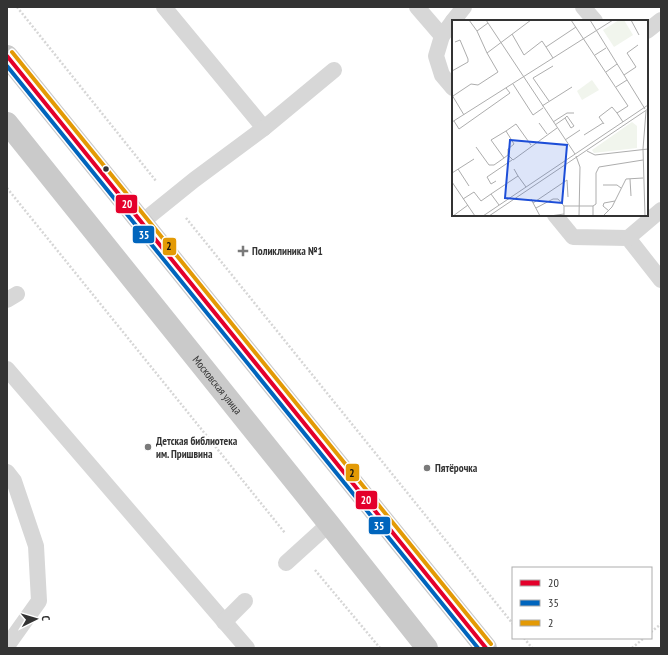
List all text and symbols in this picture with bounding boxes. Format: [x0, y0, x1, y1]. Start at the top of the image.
inset map [452, 20, 648, 216]
unlabelled marker [101, 164, 111, 174]
line badge: 20 [115, 194, 138, 214]
text: 20 [122, 197, 132, 211]
line badge: 35 [132, 225, 155, 244]
text: 35 [139, 228, 149, 242]
line badge: 2 [162, 237, 177, 256]
text: 2 [166, 239, 172, 253]
place label: Поликлиника №1 [252, 244, 323, 258]
marker: Поликлиника №1 [237, 245, 249, 257]
street label: Московская улица [190, 353, 245, 417]
place label: Детская библиотека им. Пришвина [156, 434, 238, 461]
marker: Детская библиотека им. Пришвина [143, 442, 153, 452]
place label: Пятёрочка [435, 461, 478, 475]
line badge: 2 [345, 463, 360, 482]
marker: Пятёрочка [422, 463, 432, 473]
text: 2 [349, 466, 355, 480]
line badge: 20 [355, 490, 378, 510]
text: 20 [361, 493, 371, 507]
line badge: 35 [368, 516, 391, 535]
text: 35 [374, 519, 384, 533]
legend [512, 567, 652, 639]
text: 20 [548, 575, 559, 590]
text: 35 [548, 595, 559, 610]
north arrow [16, 599, 56, 639]
text: С [39, 615, 53, 621]
text: 2 [548, 615, 553, 630]

